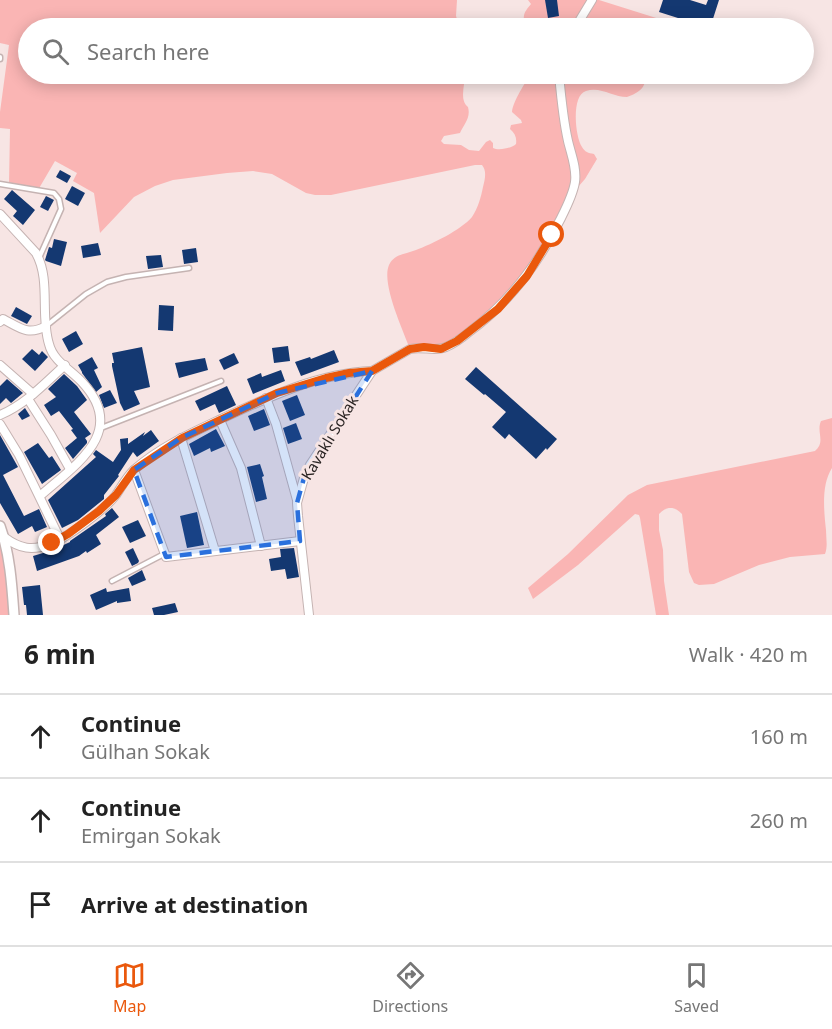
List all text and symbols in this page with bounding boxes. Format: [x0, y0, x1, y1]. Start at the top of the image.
search box [18, 18, 814, 84]
icon: search [39, 35, 72, 68]
text: Search here [87, 36, 209, 66]
route start [538, 221, 564, 247]
street label: Kavaklı Sokak [296, 392, 362, 483]
route end [38, 529, 64, 555]
text: 6 min [24, 636, 96, 672]
text: Walk · 420 m [689, 641, 808, 668]
text: Continue [81, 708, 181, 738]
icon: ahead [24, 720, 57, 753]
text: 160 m [750, 723, 808, 750]
text: Gülhan Sokak [81, 738, 210, 765]
text: Continue [81, 792, 181, 822]
icon: ahead [24, 804, 57, 837]
text: 260 m [750, 807, 808, 834]
text: Emirgan Sokak [81, 822, 221, 849]
icon: arrive [24, 888, 57, 921]
text: Arrive at destination [81, 889, 308, 919]
tab: Map [113, 959, 146, 1017]
tab: Directions [372, 959, 448, 1017]
tab: Saved [674, 959, 719, 1017]

